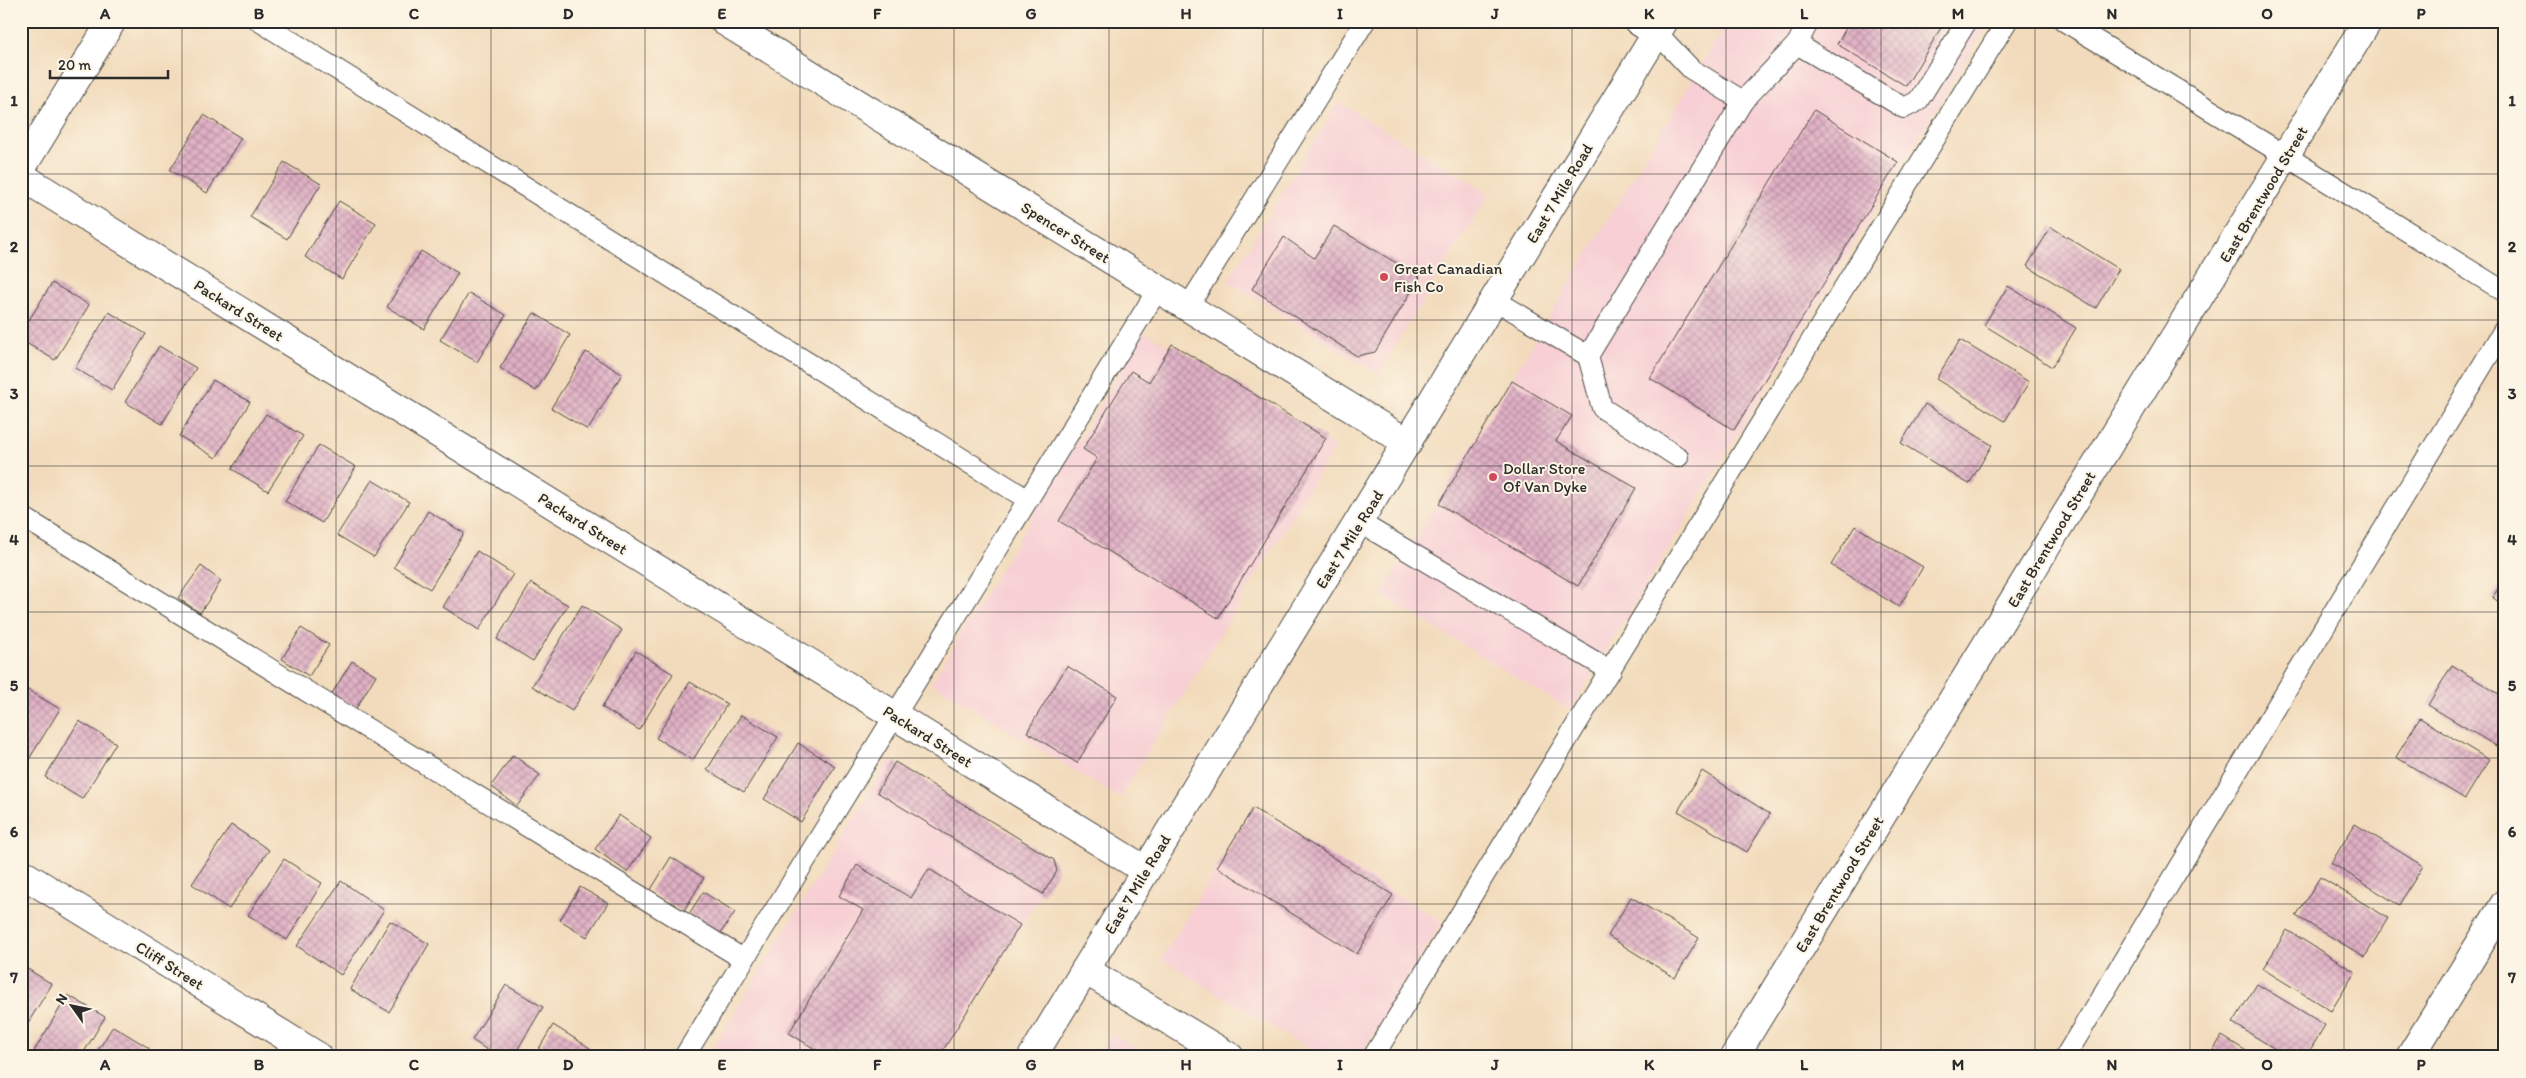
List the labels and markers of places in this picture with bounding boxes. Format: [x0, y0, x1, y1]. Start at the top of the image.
place label: Great Canadian Fish Co [1394, 259, 1503, 296]
marker: Great Canadian Fish Co [1378, 271, 1390, 283]
place label: Dollar Store Of Van Dyke [1503, 459, 1587, 496]
marker: Dollar Store Of Van Dyke [1487, 471, 1499, 483]

